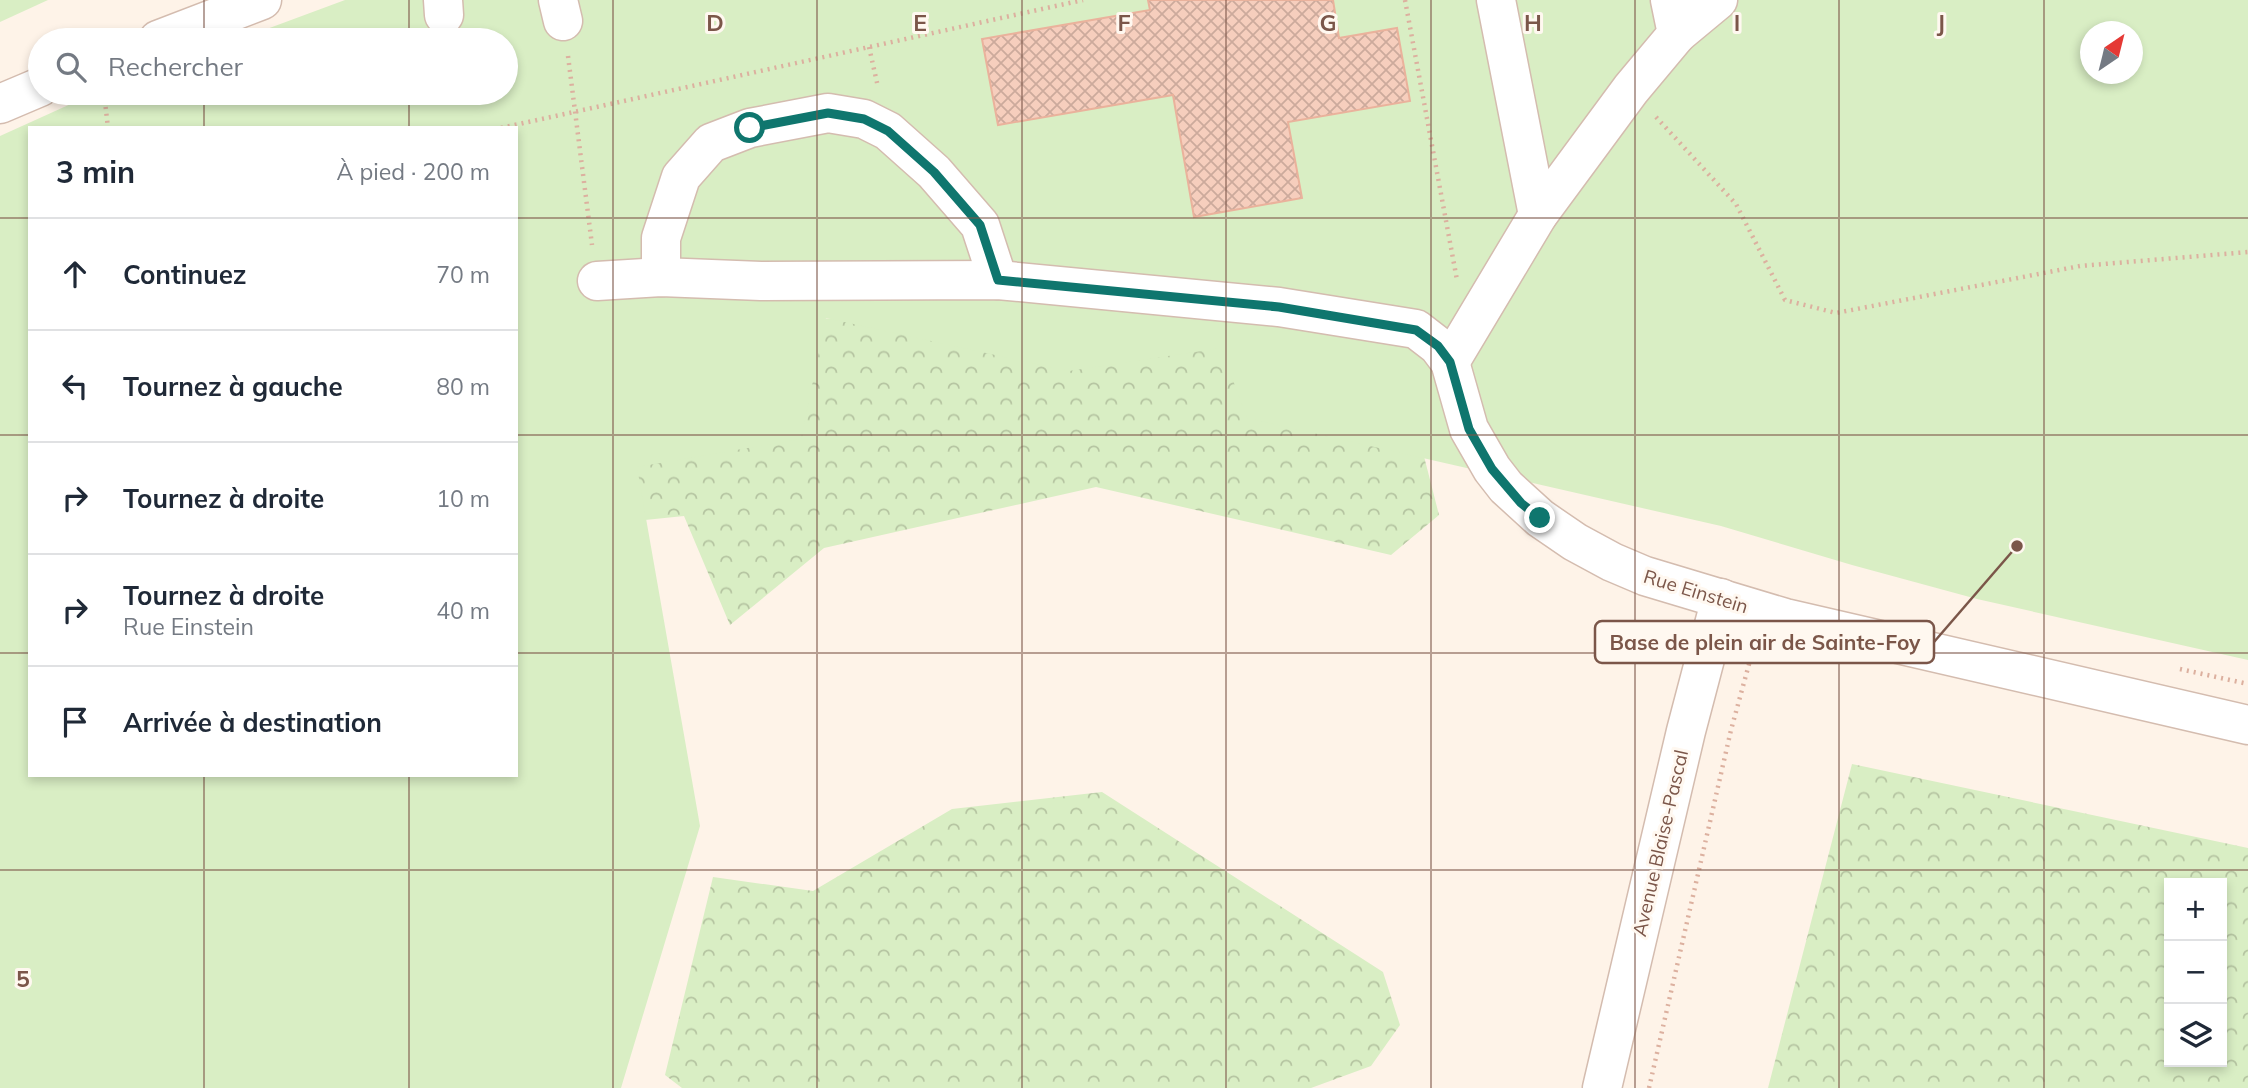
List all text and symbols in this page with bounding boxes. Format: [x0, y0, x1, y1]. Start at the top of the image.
text: D [706, 8, 724, 37]
text: E [913, 8, 927, 37]
text: F [1117, 8, 1131, 37]
text: G [1319, 8, 1337, 37]
text: H [1524, 8, 1542, 37]
text: I [1734, 8, 1740, 37]
text: J [1937, 8, 1945, 37]
north arrow [2080, 21, 2143, 84]
search box [28, 28, 518, 105]
icon: search [52, 48, 90, 86]
text: Rechercher [108, 50, 243, 83]
route start [734, 112, 765, 143]
text: 3 min [56, 153, 135, 191]
text: À pied · 200 m [337, 157, 490, 186]
icon: ahead [56, 255, 94, 293]
text: Continuez [123, 258, 247, 291]
text: 70 m [436, 260, 490, 289]
icon: left [56, 367, 94, 405]
text: Tournez à gauche [123, 370, 343, 403]
text: 80 m [436, 372, 490, 401]
icon: right [56, 479, 94, 517]
text: Tournez à droite [123, 482, 324, 515]
text: 10 m [436, 484, 490, 513]
route end [1524, 502, 1555, 533]
street label: Rue Einstein [1641, 564, 1751, 618]
text: Tournez à droite [123, 579, 324, 612]
icon: right [56, 591, 94, 629]
text: 40 m [436, 596, 490, 625]
text: Rue Einstein [123, 612, 254, 641]
callout: Base de plein air de Sainte-Foy [1595, 621, 1934, 663]
text: Base de plein air de Sainte-Foy [1609, 629, 1921, 655]
icon: arrive [56, 703, 94, 741]
text: Arrivée à destination [123, 706, 382, 739]
street label: Avenue Blaise-Pascal [1627, 747, 1693, 939]
map controls [2164, 878, 2227, 1067]
button: + [2164, 878, 2227, 941]
button: − [2164, 941, 2227, 1004]
text: 5 [16, 964, 30, 993]
button: layers [2164, 1004, 2227, 1067]

